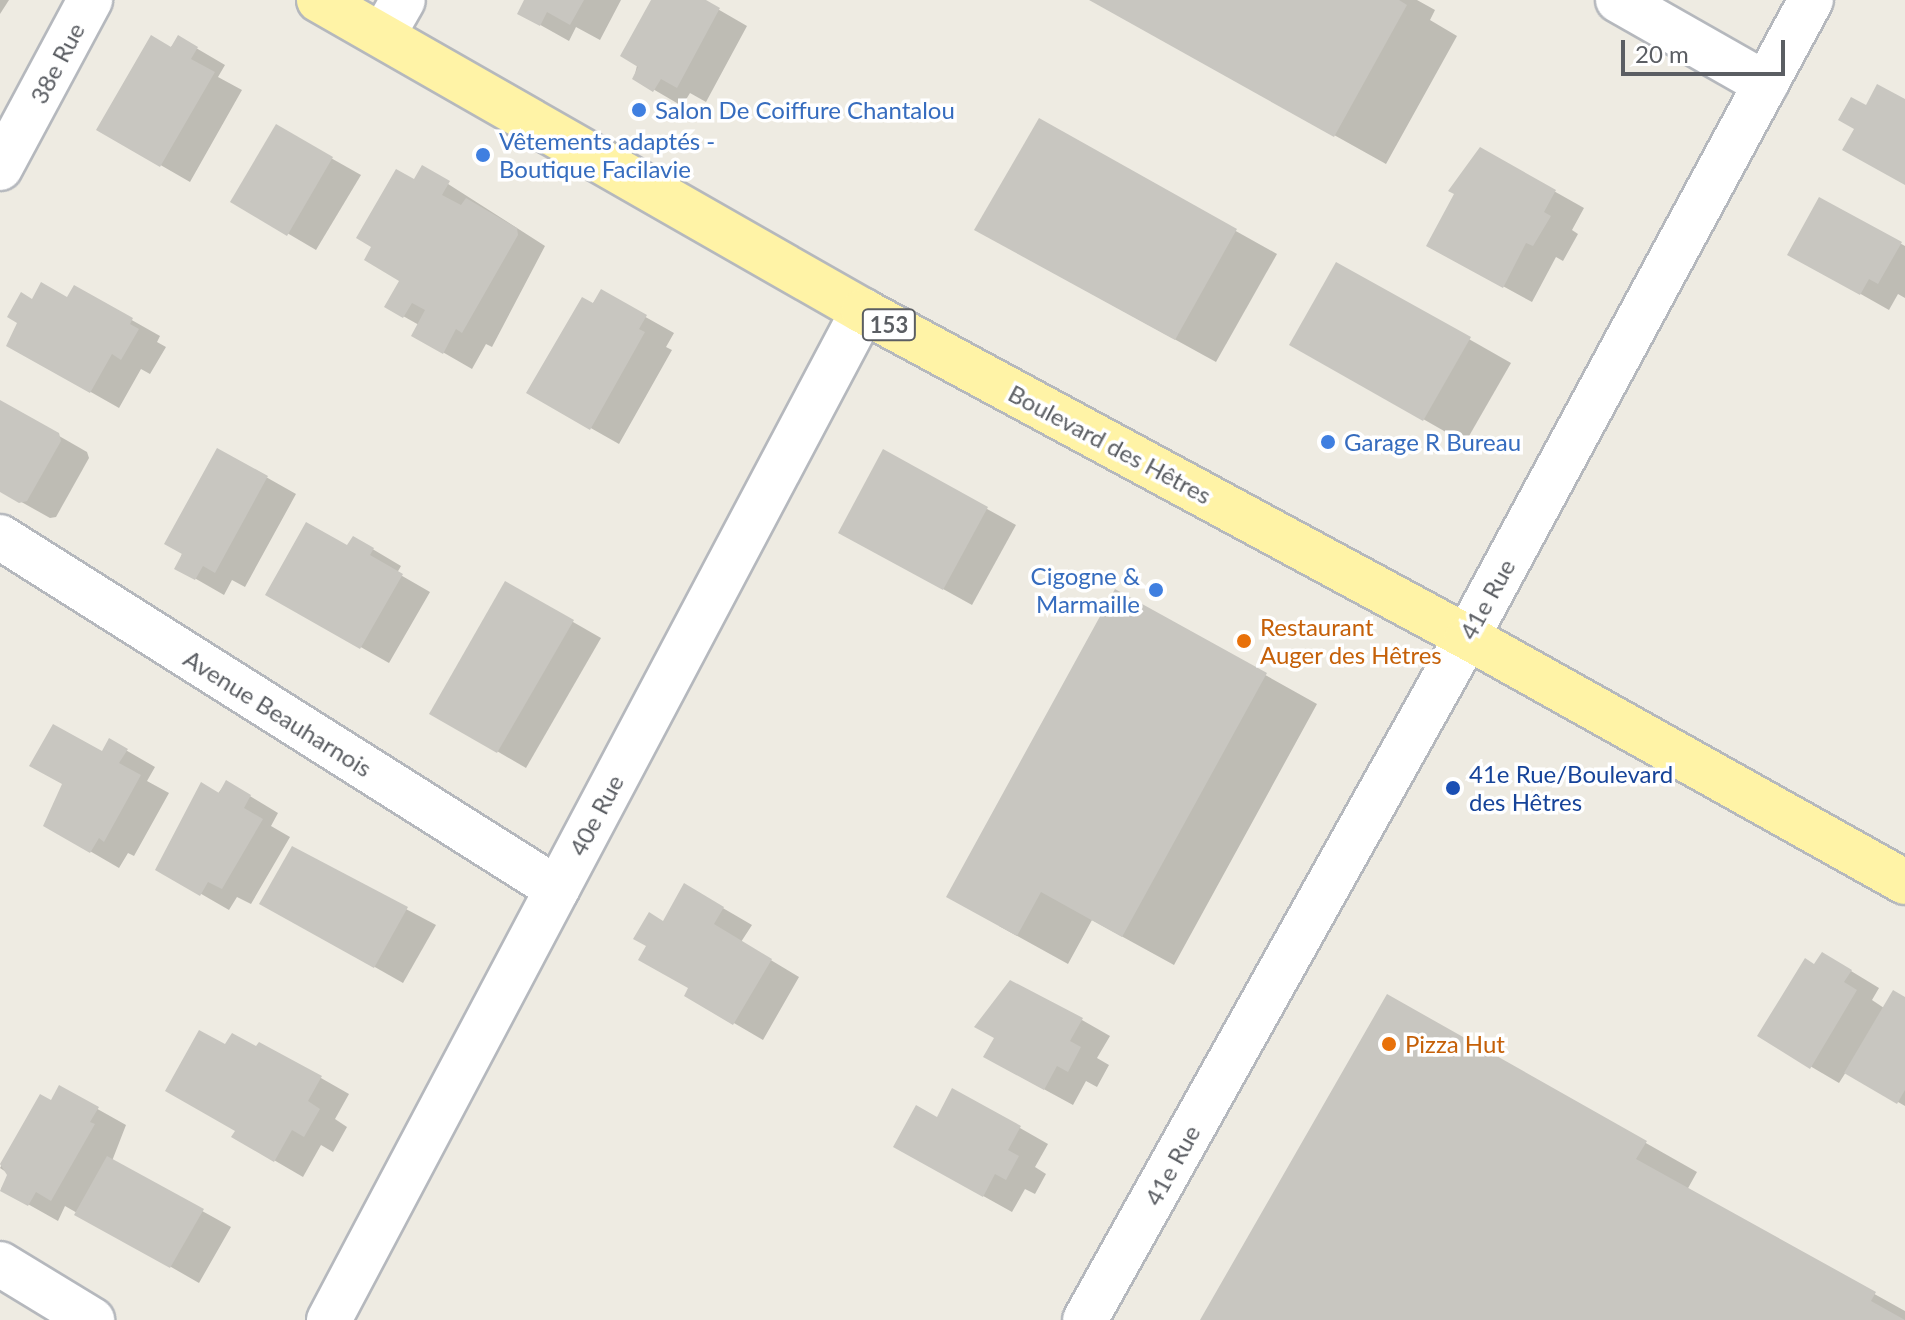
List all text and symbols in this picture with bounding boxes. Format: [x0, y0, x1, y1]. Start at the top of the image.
street label: 38e Rue [24, 18, 90, 108]
scale bar [1625, 24, 1789, 74]
text: 20 m [1635, 39, 1689, 68]
place label: Salon De Coiffure Chantalou [655, 96, 955, 124]
marker: Salon De Coiffure Chantalou [630, 101, 648, 119]
place label: Vêtements adaptés - Boutique Facilavie [499, 127, 715, 183]
marker: Vêtements adaptés - Boutique Facilavie [474, 146, 492, 164]
road number: 153 [861, 307, 917, 343]
street label: Boulevard des Hêtres [1004, 378, 1216, 510]
place label: Garage R Bureau [1344, 428, 1521, 456]
marker: Garage R Bureau [1319, 433, 1337, 451]
street label: 41e Rue [1453, 554, 1521, 644]
place label: Cigogne & Marmaille [1031, 562, 1140, 618]
marker: Cigogne & Marmaille [1147, 581, 1165, 599]
place label: Restaurant Auger des Hêtres [1260, 613, 1442, 669]
marker: Restaurant Auger des Hêtres [1235, 632, 1253, 650]
street label: Avenue Beauharnois [179, 644, 377, 782]
place label: 41e Rue/Boulevard des Hêtres [1469, 760, 1673, 816]
street label: 40e Rue [563, 770, 629, 860]
marker: 41e Rue/Boulevard des Hêtres [1444, 779, 1462, 797]
place label: Pizza Hut [1405, 1030, 1505, 1058]
marker: Pizza Hut [1380, 1035, 1398, 1053]
street label: 41e Rue [1138, 1120, 1206, 1210]

